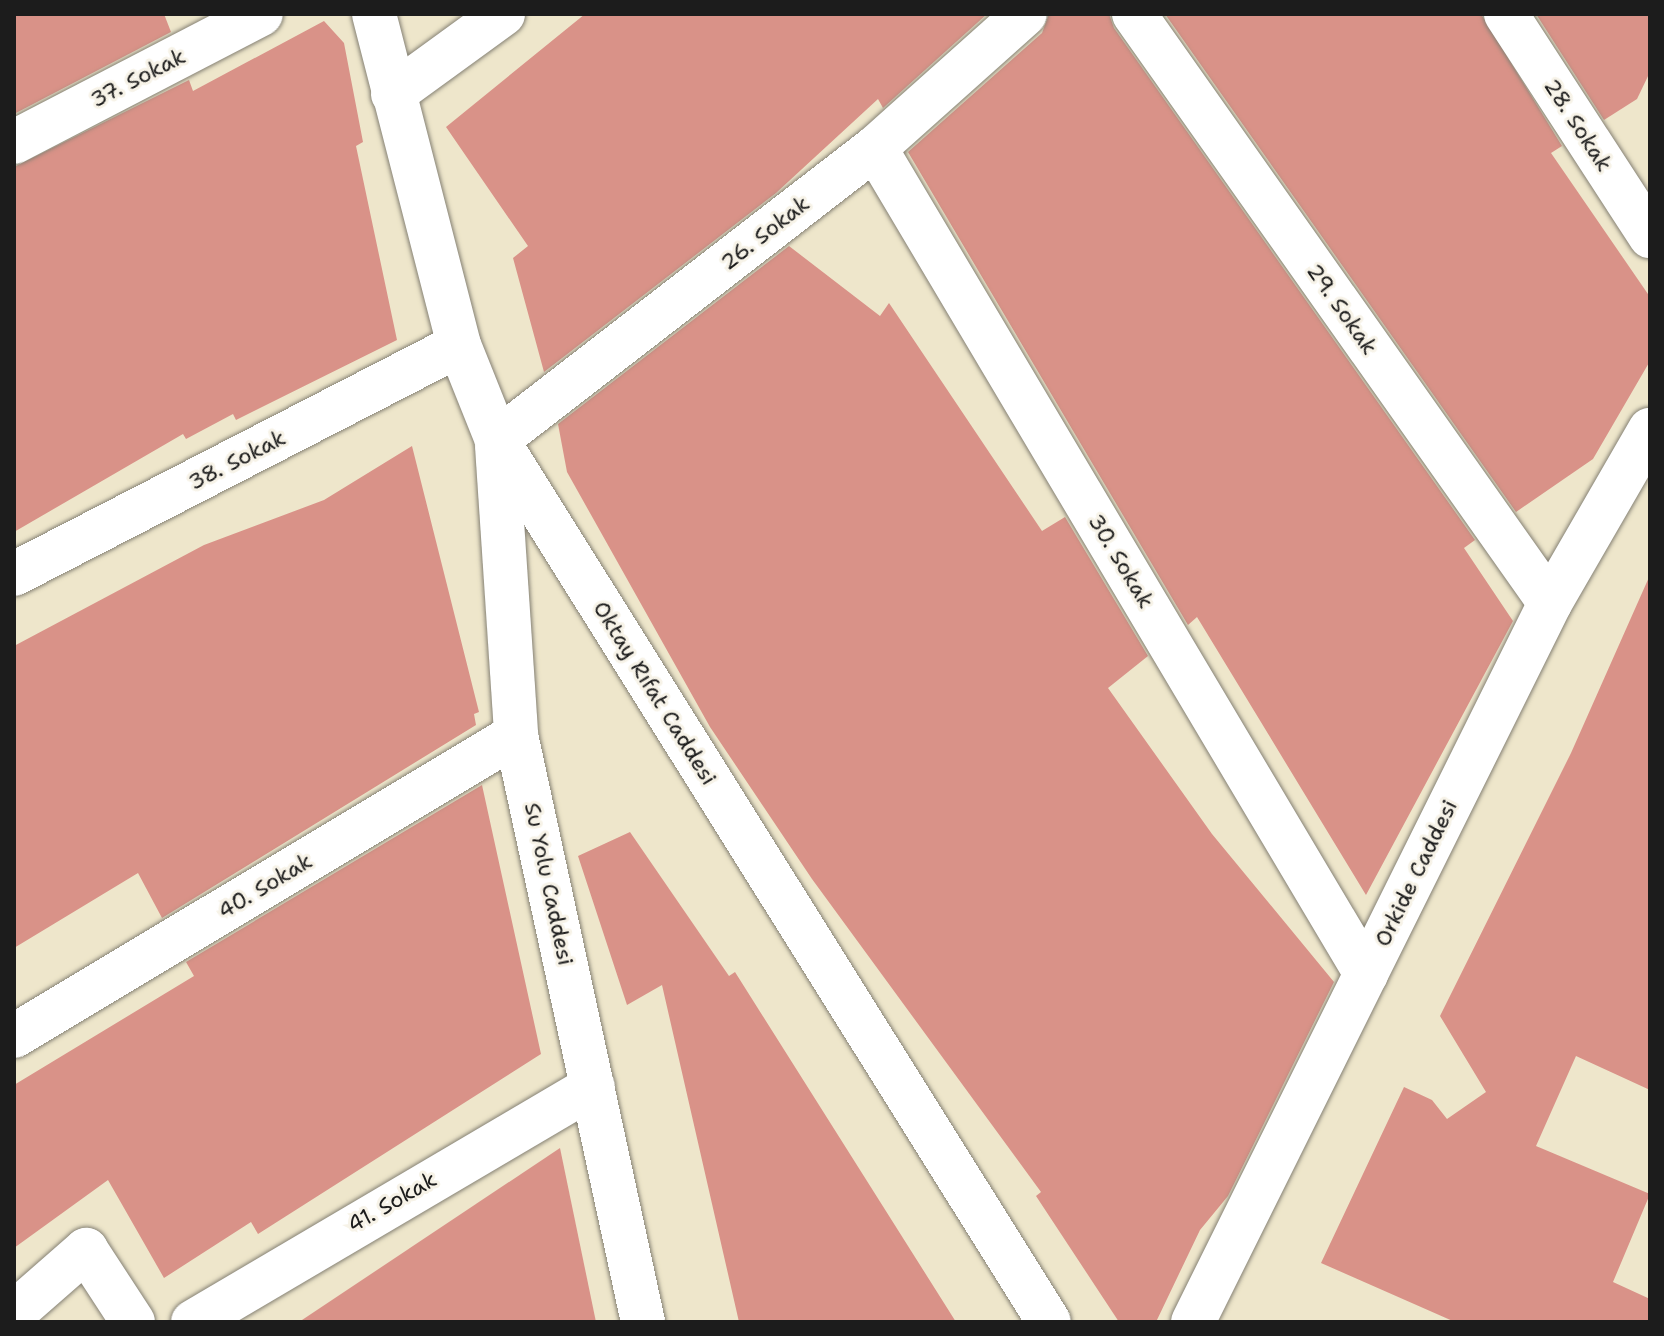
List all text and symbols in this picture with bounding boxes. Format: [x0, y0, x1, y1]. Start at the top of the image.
street label: 37. Sokak [86, 43, 190, 113]
street label: 28. Sokak [1538, 74, 1618, 176]
street label: 26. Sokak [715, 190, 815, 276]
street label: 29. Sokak [1301, 258, 1383, 360]
street label: 38. Sokak [184, 424, 290, 496]
street label: 30. Sokak [1083, 509, 1159, 613]
street label: Oktay Rıfat Caddesi [588, 596, 722, 790]
street label: Orkide Caddesi [1369, 795, 1463, 951]
street label: Su Yolu Caddesi [519, 800, 579, 968]
street label: 40. Sokak [213, 848, 317, 924]
street label: 41. Sokak [343, 1166, 441, 1238]

